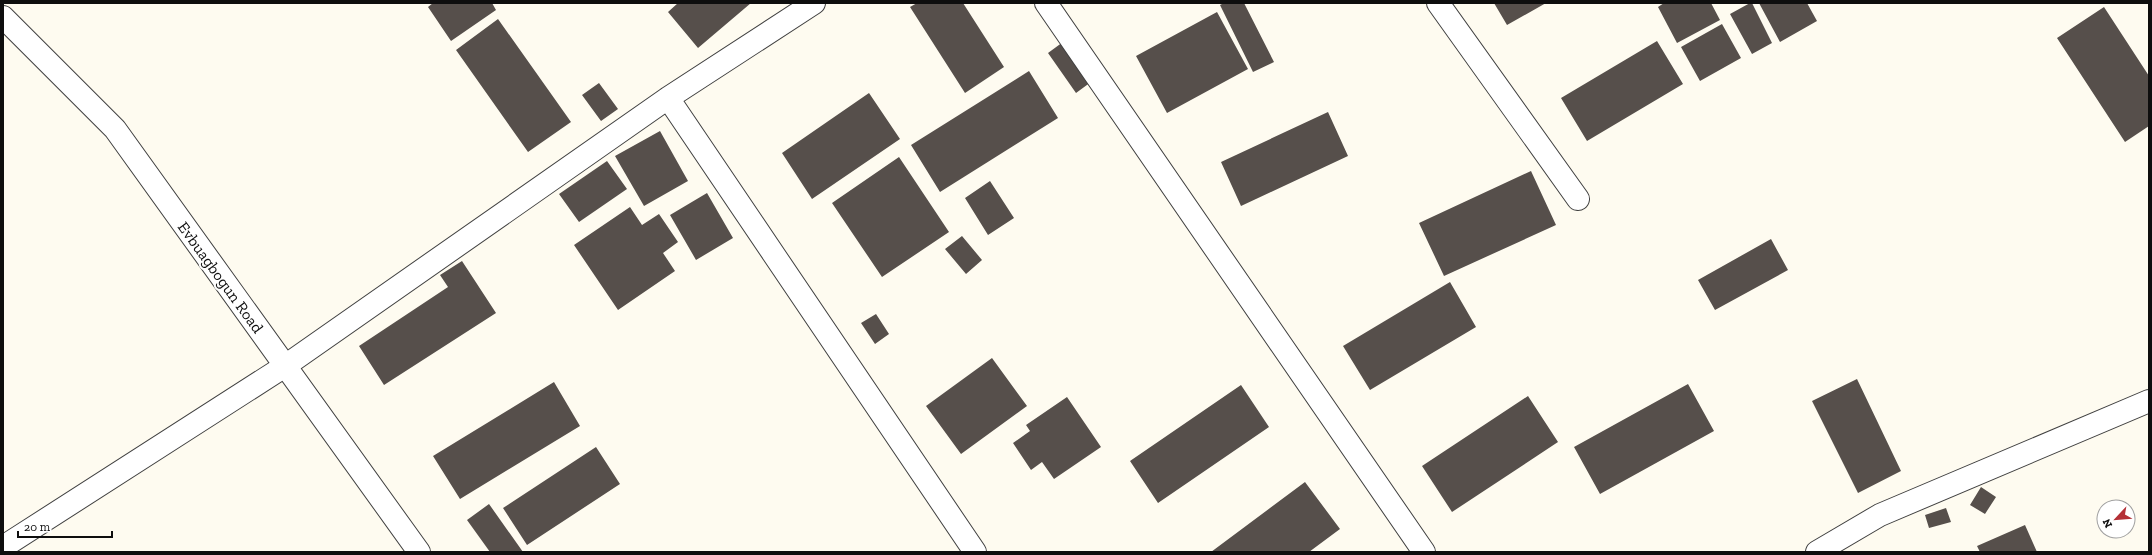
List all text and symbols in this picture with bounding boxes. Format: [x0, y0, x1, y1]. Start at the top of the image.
street label: Evbuagbogun Road [174, 218, 268, 337]
north arrow [2096, 499, 2136, 539]
scale bar [18, 513, 112, 539]
text: N [2100, 516, 2115, 530]
text: 20 m [24, 520, 51, 534]

